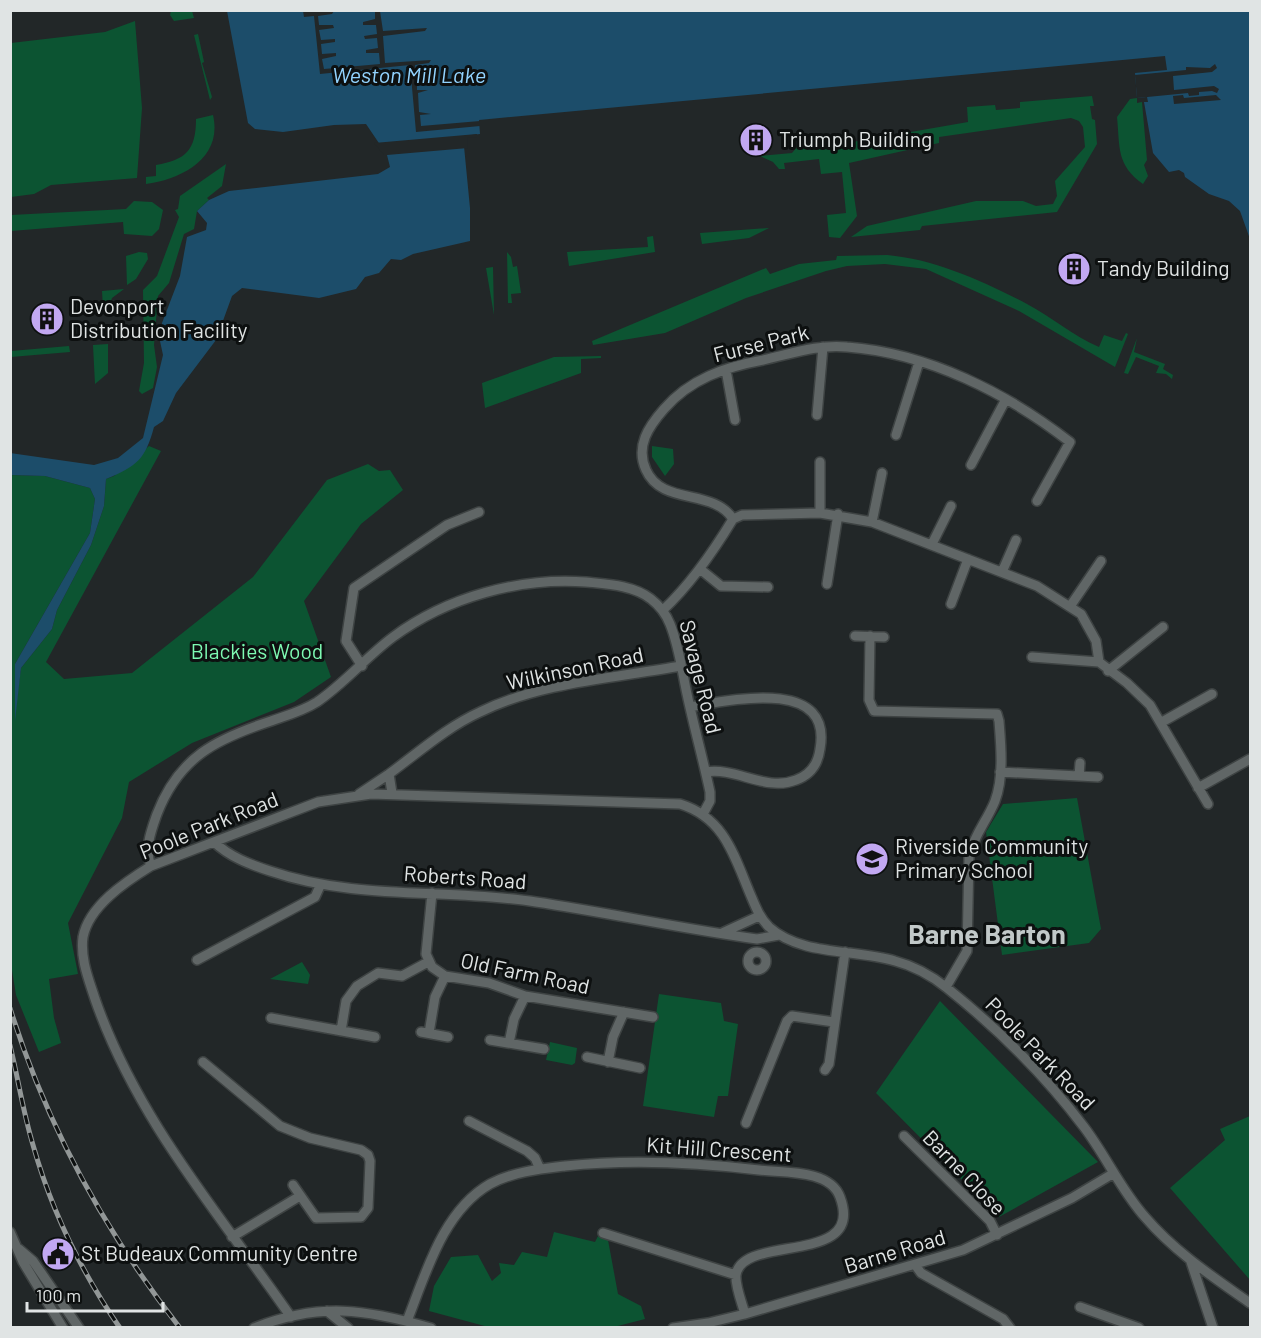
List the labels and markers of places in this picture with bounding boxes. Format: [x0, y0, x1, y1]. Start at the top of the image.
building icon: Triumph Building [738, 122, 774, 158]
place label: Triumph Building [779, 126, 932, 151]
building icon: Tandy Building [1056, 251, 1092, 287]
place label: Tandy Building [1097, 255, 1230, 280]
place label: Devonport Distribution Facility [70, 293, 248, 342]
building icon: Devonport Distribution Facility [29, 301, 65, 337]
place label: Riverside Community Primary School [895, 833, 1088, 882]
school or university icon: Riverside Community Primary School [854, 841, 890, 877]
public building icon: St Budeaux Community Centre [40, 1236, 76, 1272]
place label: St Budeaux Community Centre [81, 1240, 358, 1265]

